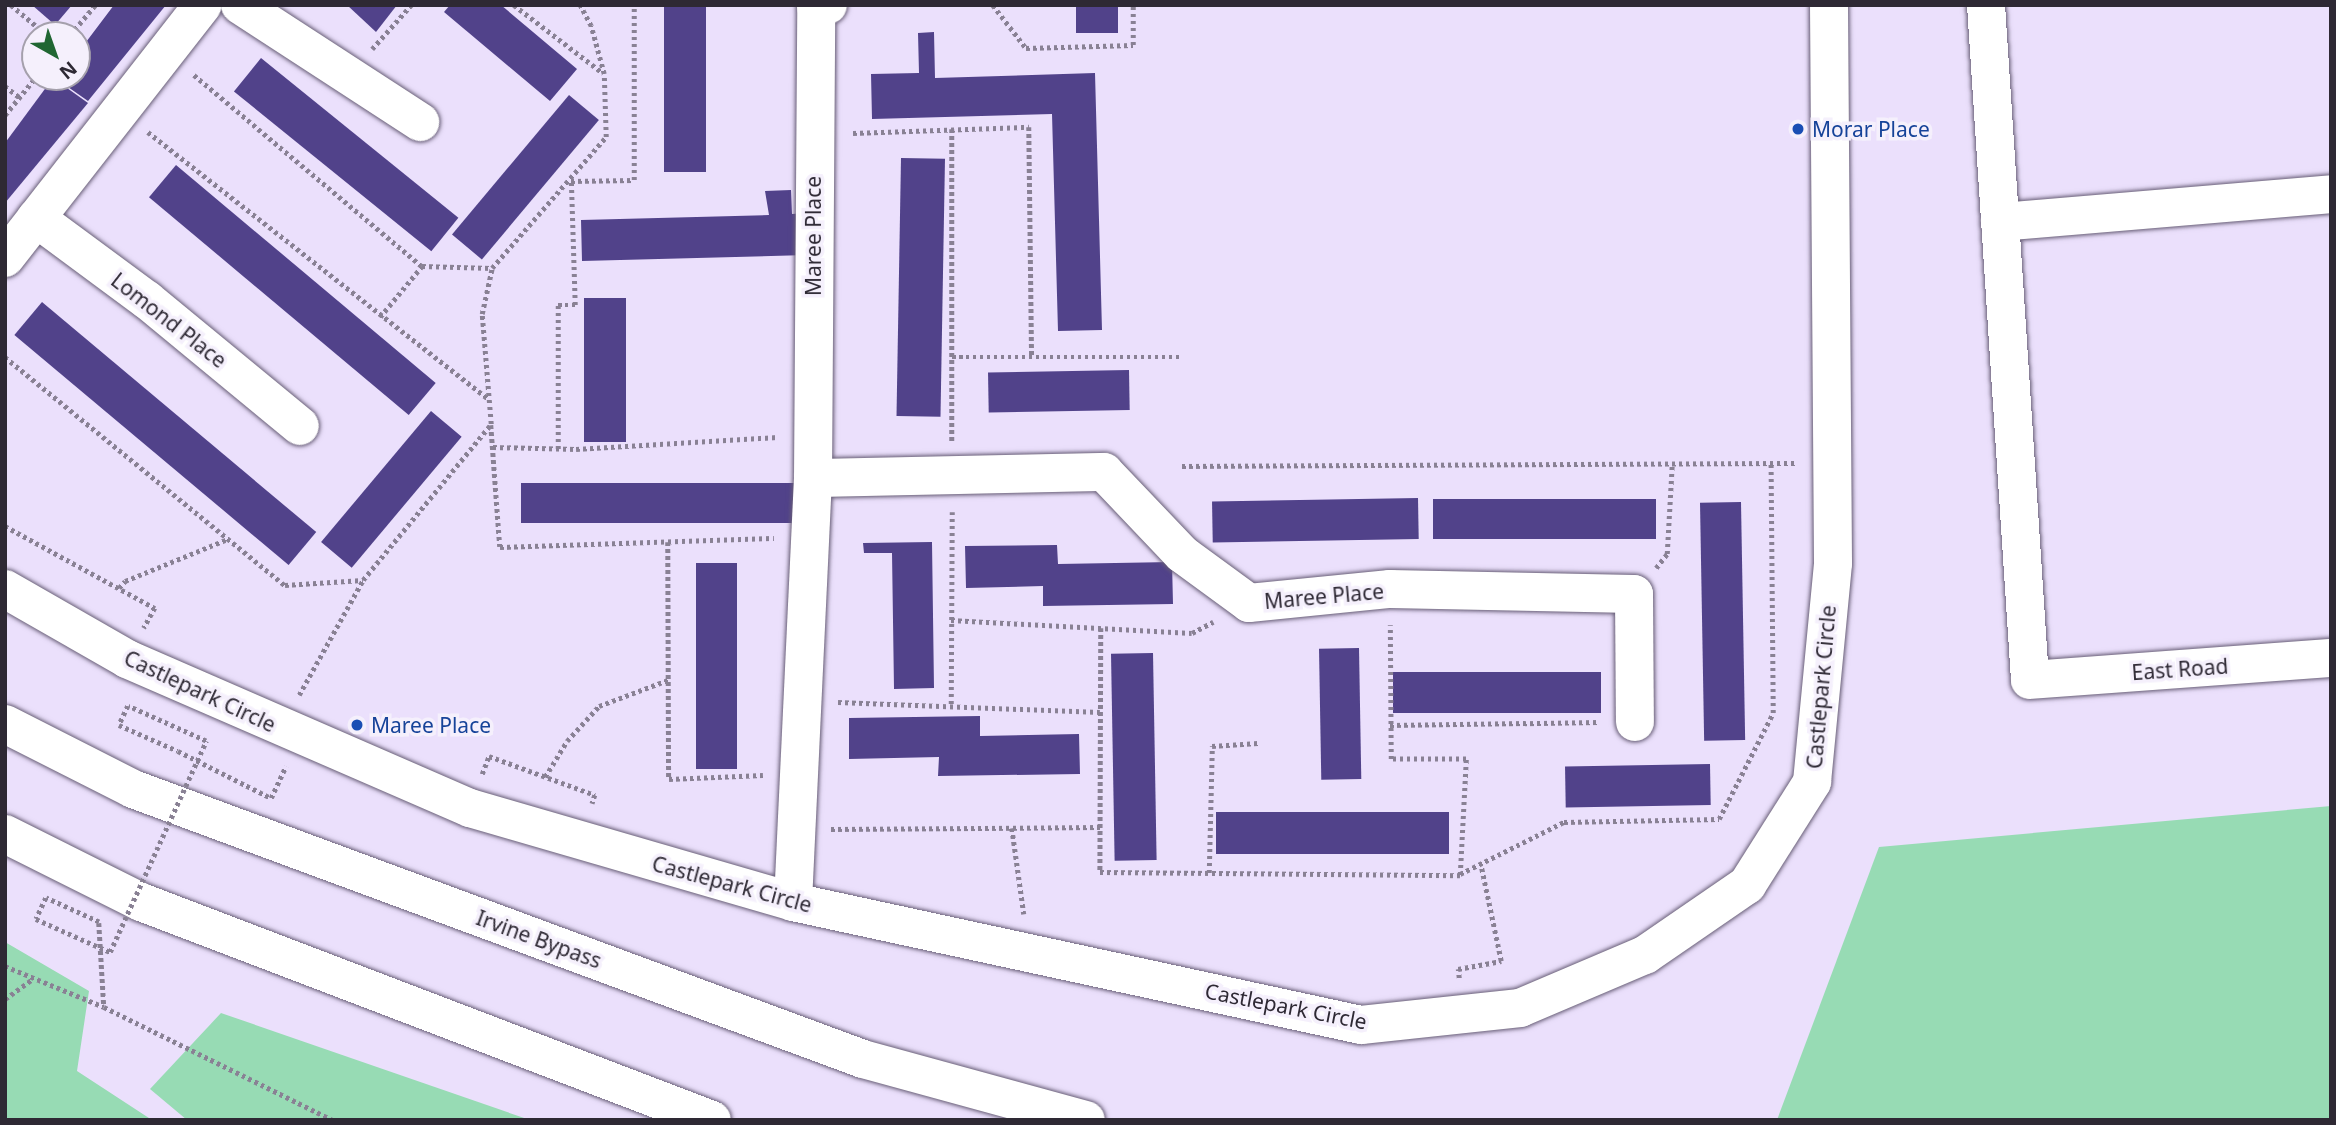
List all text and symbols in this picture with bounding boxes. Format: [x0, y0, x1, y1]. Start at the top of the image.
north arrow [21, 21, 91, 91]
text: N [54, 56, 82, 85]
place label: Morar Place [1812, 116, 1930, 142]
marker: Morar Place [1790, 121, 1806, 137]
street label: Maree Place [800, 176, 826, 296]
street label: Lomond Place [106, 267, 232, 373]
street label: Maree Place [1263, 578, 1385, 614]
street label: Castlepark Circle [1801, 604, 1841, 770]
street label: Castlepark Circle [120, 645, 280, 737]
street label: East Road [2131, 653, 2229, 685]
place label: Maree Place [371, 712, 491, 738]
marker: Maree Place [349, 717, 365, 733]
street label: Castlepark Circle [649, 851, 815, 917]
street label: Irvine Bypass [473, 905, 605, 973]
street label: Castlepark Circle [1203, 978, 1369, 1034]

